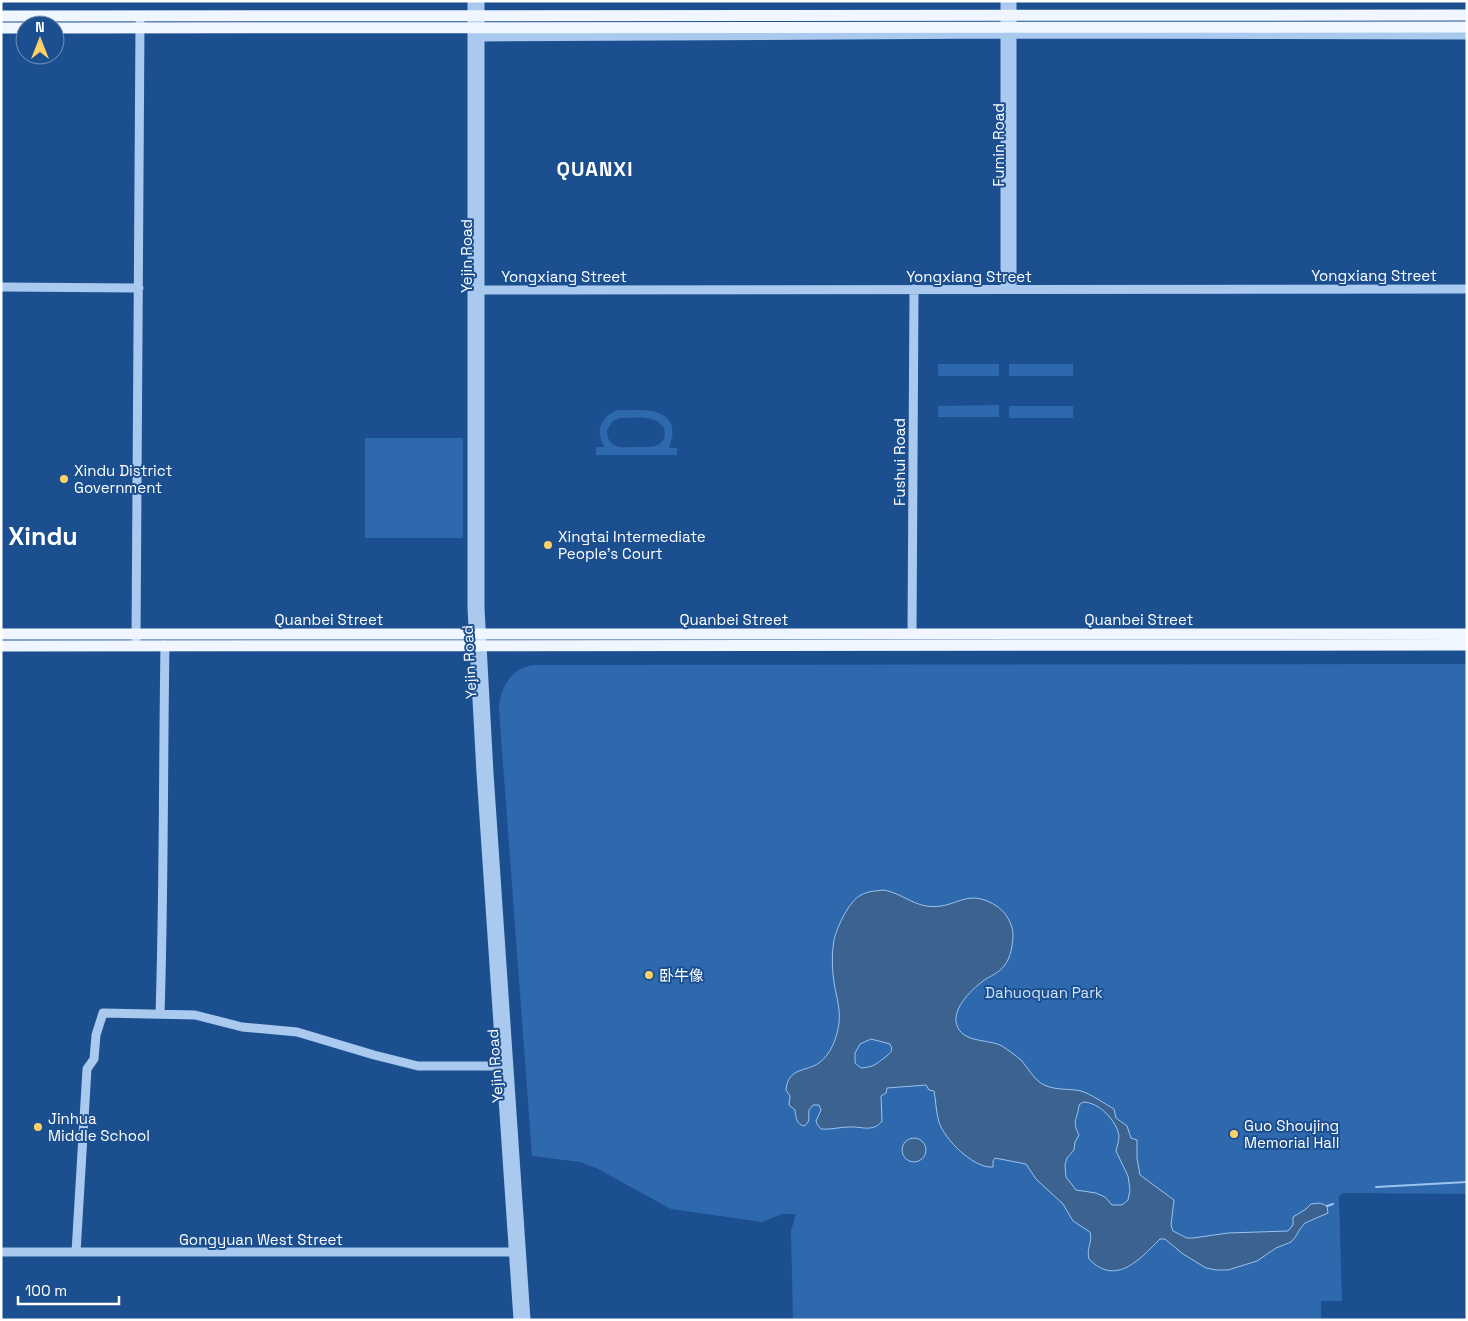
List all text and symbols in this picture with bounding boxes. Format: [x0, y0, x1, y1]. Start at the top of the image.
north arrow [15, 15, 65, 65]
text: N [35, 18, 45, 36]
street label: Fumin Road [989, 103, 1008, 187]
district label: QUANXI [557, 156, 634, 182]
street label: Yejin Road [457, 219, 476, 293]
street label: Yongxiang Street [1311, 266, 1437, 285]
street label: Yongxiang Street [501, 267, 627, 286]
street label: Yongxiang Street [906, 267, 1032, 286]
street label: Fushui Road [890, 418, 909, 506]
place label: Xindu District Government [74, 461, 172, 497]
marker: Xindu District Government [58, 473, 70, 485]
district label: Xindu [8, 520, 78, 552]
place label: Xingtai Intermediate People's Court [558, 527, 706, 563]
marker: Xingtai Intermediate People's Court [542, 539, 554, 551]
street label: Quanbei Street [275, 610, 384, 629]
street label: Quanbei Street [680, 610, 789, 629]
street label: Quanbei Street [1085, 610, 1194, 629]
street label: Yejin Road [458, 625, 480, 699]
place label: 卧牛像 [659, 966, 704, 985]
marker: 卧牛像 [643, 969, 655, 981]
park label: Dahuoquan Park [985, 983, 1103, 1002]
street label: Yejin Road [483, 1028, 507, 1104]
place label: Jinhua Middle School [48, 1109, 150, 1145]
place label: Guo Shoujing Memorial Hall [1244, 1116, 1339, 1152]
marker: Jinhua Middle School [32, 1121, 44, 1133]
marker: Guo Shoujing Memorial Hall [1228, 1128, 1240, 1140]
street label: Gongyuan West Street [179, 1230, 343, 1249]
scale bar [18, 1274, 119, 1306]
text: 100 m [25, 1281, 67, 1300]

